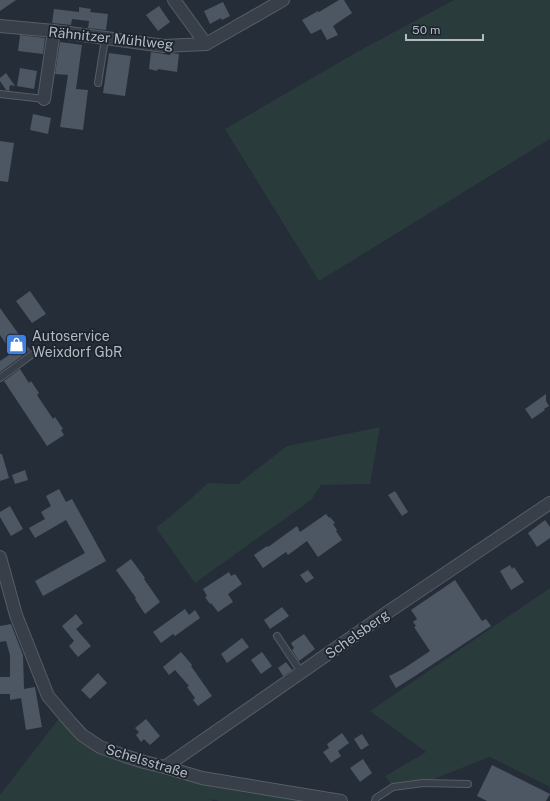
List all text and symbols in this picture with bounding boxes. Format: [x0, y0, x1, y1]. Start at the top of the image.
scale bar [406, 16, 483, 42]
street label: Rähnitzer Mühlweg [48, 23, 175, 53]
text: 50 m [412, 23, 440, 37]
place label: Autoservice Weixdorf GbR [32, 328, 123, 360]
shop icon: Autoservice Weixdorf GbR [3, 331, 29, 357]
street label: Schelsberg [322, 606, 392, 662]
street label: Schelsstraße [104, 741, 190, 781]

